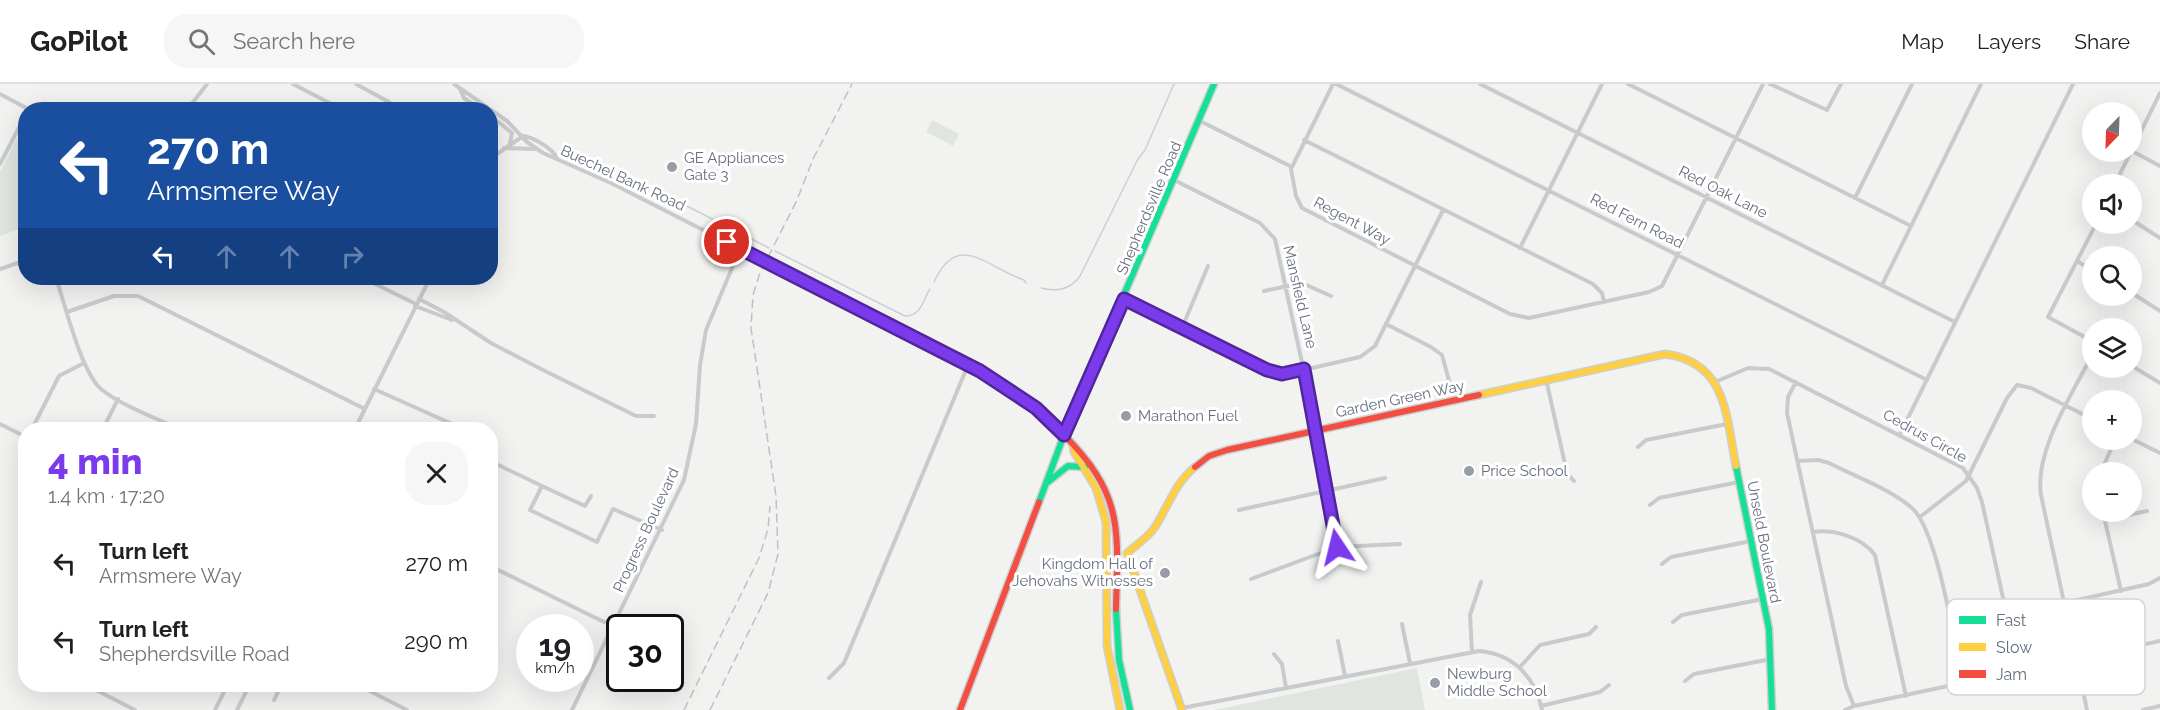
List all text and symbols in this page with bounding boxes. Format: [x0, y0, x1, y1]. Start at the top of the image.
search box [164, 14, 584, 68]
text: GoPilot [30, 25, 128, 58]
icon: search [185, 25, 218, 58]
text: Search here [233, 28, 355, 54]
text: Map [1901, 29, 1944, 54]
text: Layers [1977, 29, 2041, 54]
text: Share [2074, 29, 2130, 54]
north arrow [2082, 102, 2142, 162]
map controls [2082, 102, 2142, 522]
text: 270 m [147, 125, 269, 174]
icon: left [48, 126, 126, 204]
street label: Shepherdsville Road [1113, 139, 1185, 277]
street label: Buechel Bank Road [558, 141, 688, 215]
place label: GE Appliances Gate 3 [684, 149, 784, 184]
marker: GE Appliances Gate 3 [665, 160, 679, 174]
street label: Red Oak Lane [1676, 162, 1771, 222]
button: sound [2082, 174, 2142, 234]
text: Armsmere Way [147, 175, 340, 206]
street label: Red Fern Road [1587, 190, 1687, 252]
street label: Regent Way [1311, 193, 1393, 249]
pin [701, 216, 752, 267]
icon: arrive [710, 225, 743, 258]
icon: left [147, 240, 180, 273]
icon: ahead [210, 240, 243, 273]
icon: ahead [273, 240, 306, 273]
icon: right [336, 240, 369, 273]
street label: Mansfield Lane [1279, 244, 1321, 351]
button: search [2082, 246, 2142, 306]
button: layers [2082, 318, 2142, 378]
street label: Garden Green Way [1334, 377, 1466, 421]
button: + [2082, 390, 2142, 450]
street label: Cedrus Circle [1880, 405, 1970, 467]
place label: Marathon Fuel [1138, 407, 1239, 425]
marker: Marathon Fuel [1119, 409, 1133, 423]
text: 4 min [48, 440, 143, 482]
button: close [405, 442, 468, 505]
place label: Price School [1481, 462, 1569, 480]
button: − [2082, 462, 2142, 522]
marker: Price School [1462, 464, 1476, 478]
street label: Progress Boulevard [609, 465, 683, 595]
street label: Unseld Boulevard [1743, 479, 1785, 605]
text: 1.4 km · 17:20 [48, 484, 165, 508]
position arrow [1305, 515, 1369, 579]
text: Turn left [99, 538, 189, 564]
icon: left [48, 547, 81, 580]
text: 270 m [406, 550, 468, 576]
place label: Kingdom Hall of Jehovahs Witnesses [1012, 555, 1154, 590]
text: Armsmere Way [99, 564, 242, 588]
marker: Kingdom Hall of Jehovahs Witnesses [1158, 566, 1172, 580]
legend [1947, 599, 2145, 695]
text: Fast [1996, 611, 2027, 630]
speed limit sign: 30 [606, 614, 684, 692]
text: Turn left [99, 616, 189, 642]
icon: left [48, 625, 81, 658]
text: 290 m [404, 628, 468, 654]
text: 19 [539, 628, 571, 663]
text: Slow [1996, 638, 2032, 657]
text: Shepherdsville Road [99, 642, 290, 666]
text: km/h [535, 659, 575, 677]
place label: Newburg Middle School [1447, 665, 1548, 700]
text: Jam [1996, 665, 2027, 684]
marker: Newburg Middle School [1428, 676, 1442, 690]

